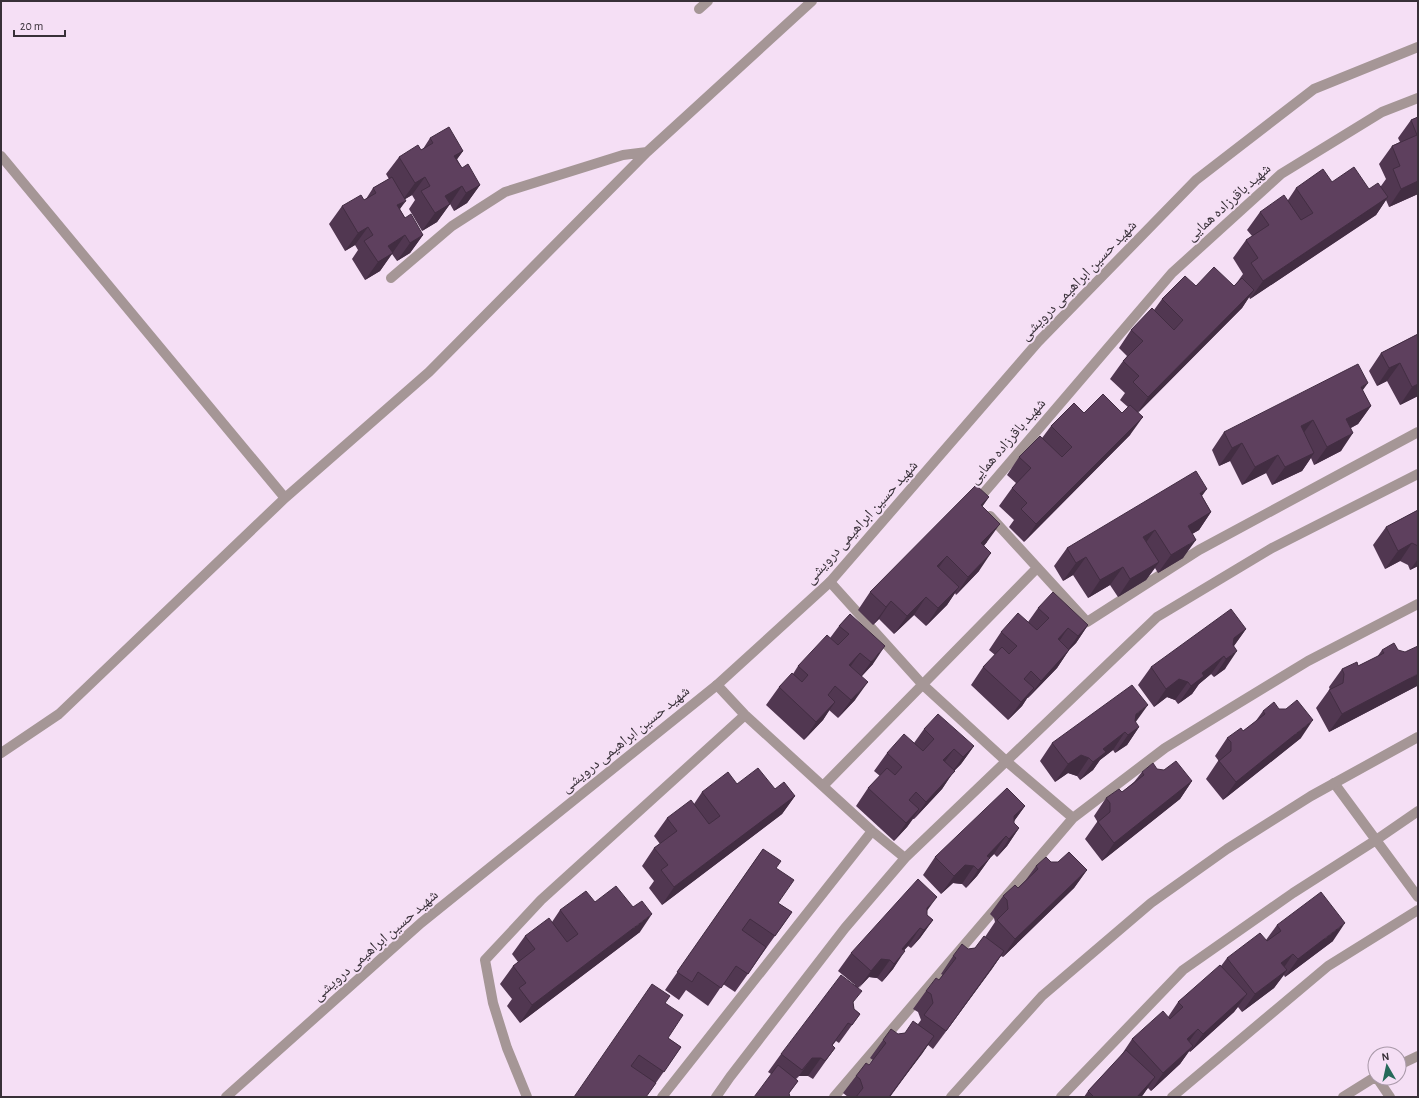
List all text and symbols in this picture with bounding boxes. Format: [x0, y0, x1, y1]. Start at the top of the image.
scale bar [14, 12, 65, 38]
text: 20 m [20, 20, 43, 32]
street label: شهید باقرزاده همایی [1183, 161, 1275, 246]
street label: شهید حسین ابراهیمی درویشی [1017, 217, 1141, 345]
street label: شهید باقرزاده همایی [966, 396, 1050, 488]
street label: شهید حسین ابراهیمی درویشی [802, 458, 922, 588]
street label: شهید حسین ابراهیمی درویشی [558, 683, 694, 797]
street label: شهید حسین ابراهیمی درویشی [310, 887, 442, 1005]
north arrow [1367, 1046, 1407, 1086]
text: N [1381, 1051, 1390, 1063]

